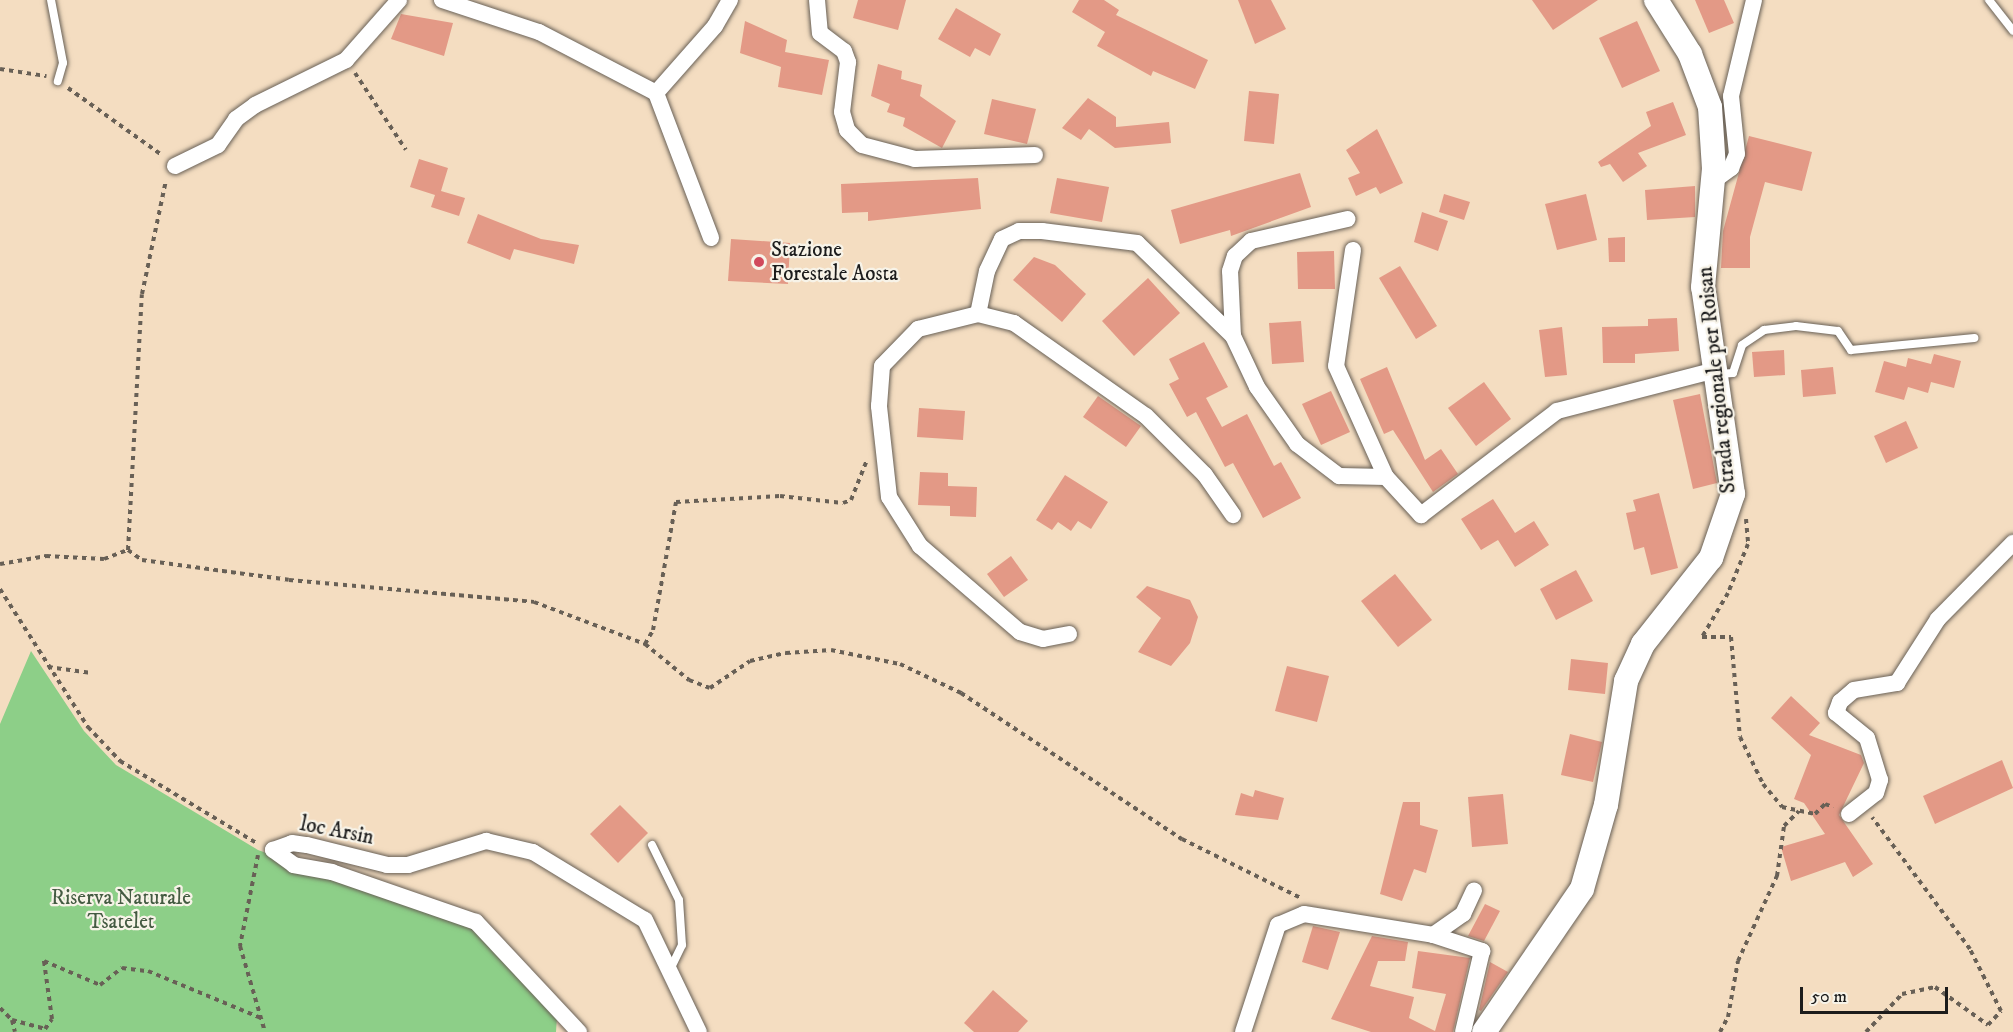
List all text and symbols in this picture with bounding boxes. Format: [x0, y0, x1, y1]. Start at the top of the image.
place label: Stazione Forestale Aosta [771, 237, 898, 287]
marker: Stazione Forestale Aosta [752, 255, 766, 269]
street label: Strada regionale per Roisan [1693, 265, 1741, 495]
street label: loc Arsin [298, 812, 376, 850]
park label: Riserva Naturale Tsatelet [51, 885, 191, 935]
scale bar [1803, 975, 1952, 1013]
text: 50 m [1811, 986, 1847, 1008]

